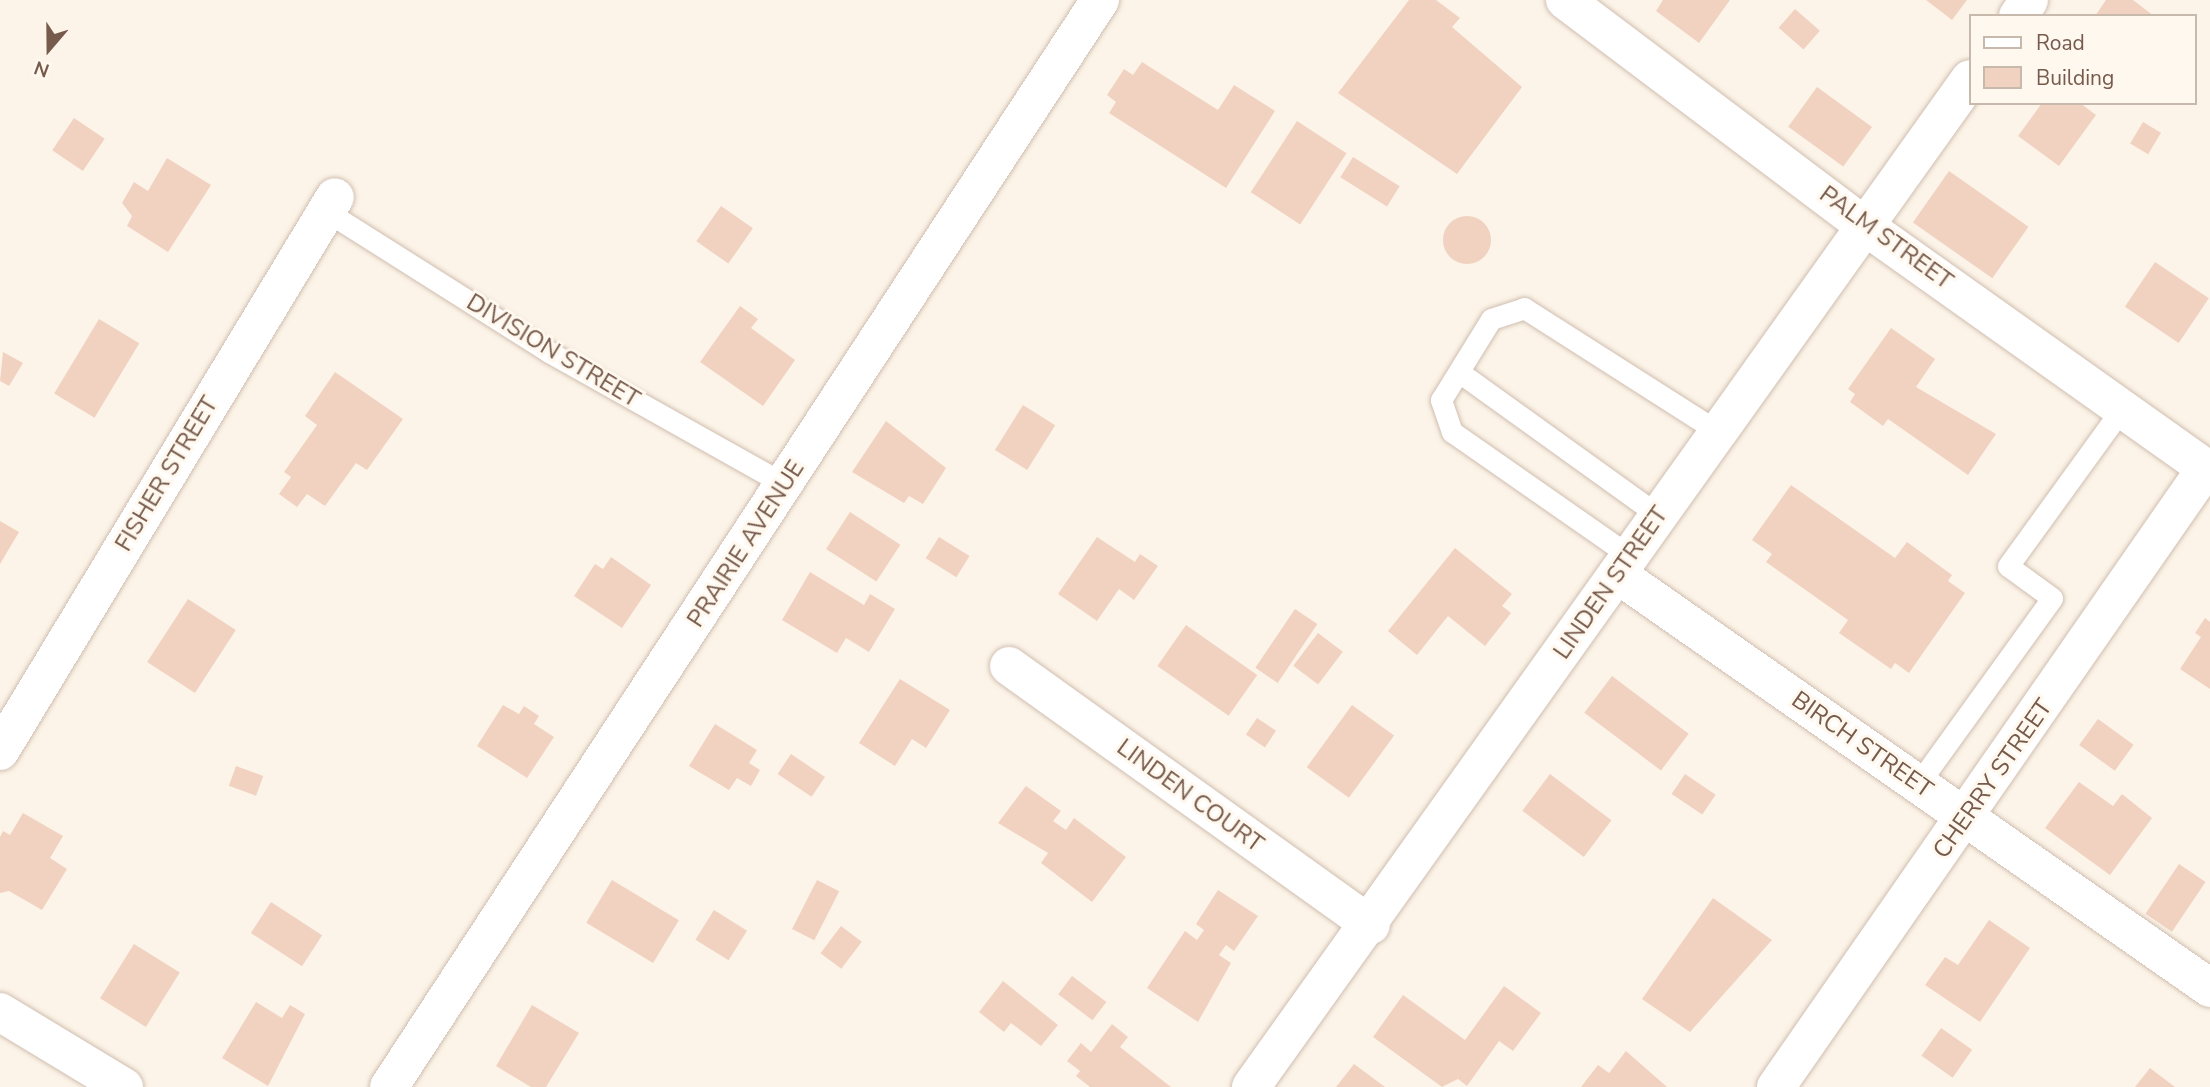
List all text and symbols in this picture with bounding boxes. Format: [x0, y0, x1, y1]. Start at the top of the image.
north arrow [14, 14, 84, 84]
legend [1968, 14, 2196, 105]
text: Road [2036, 29, 2085, 57]
text: N [31, 54, 53, 83]
text: Building [2036, 64, 2114, 92]
street label: PALM STREET [1814, 180, 1958, 296]
street label: DIVISION STREET [461, 288, 645, 414]
street label: FISHER STREET [109, 391, 225, 557]
street label: PRAIRIE AVENUE [681, 455, 811, 633]
street label: LINDEN STREET [1548, 501, 1674, 665]
street label: BIRCH STREET [1786, 686, 1938, 804]
street label: CHERRY STREET [1927, 694, 2059, 864]
street label: LINDEN COURT [1111, 733, 1269, 859]

